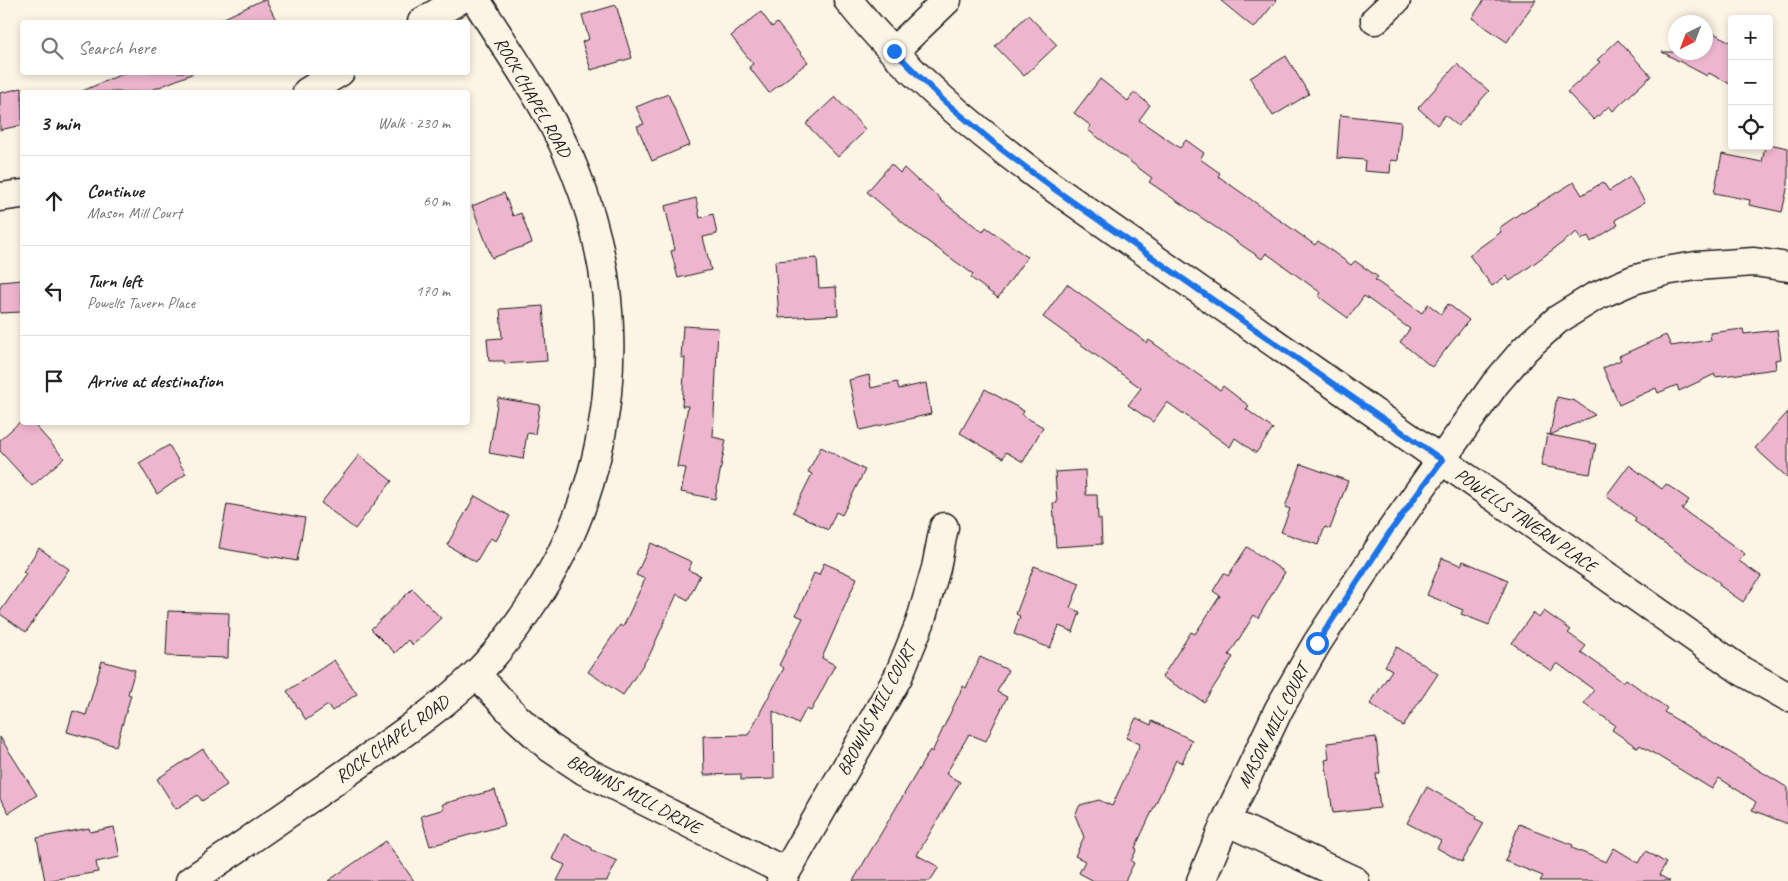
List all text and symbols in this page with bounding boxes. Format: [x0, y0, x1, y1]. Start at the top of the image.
north arrow [1668, 15, 1713, 60]
map controls [1728, 15, 1773, 150]
button: + [1728, 15, 1773, 60]
search box [20, 20, 470, 75]
street label: ROCK CHAPEL ROAD [490, 33, 577, 162]
icon: search [38, 34, 66, 62]
text: Search here [78, 36, 155, 60]
route end [883, 40, 906, 63]
button: − [1728, 60, 1773, 105]
button: locate [1728, 105, 1773, 150]
text: 3 min [40, 110, 80, 136]
text: Walk · 230 m [378, 113, 450, 133]
text: Continue [87, 179, 144, 203]
icon: ahead [40, 187, 68, 215]
text: 60 m [423, 191, 450, 211]
text: Mason Mill Court [87, 203, 182, 223]
text: Turn left [87, 269, 142, 293]
icon: left [40, 277, 68, 305]
text: 170 m [416, 281, 450, 301]
text: Powells Tavern Place [87, 293, 195, 313]
icon: arrive [40, 367, 68, 395]
text: Arrive at destination [87, 369, 223, 393]
street label: POWELLS TAVERN PLACE [1451, 463, 1603, 578]
route start [1306, 632, 1329, 655]
street label: BROWNS MILL COURT [832, 635, 922, 779]
street label: MASON MILL COURT [1232, 656, 1316, 791]
street label: ROCK CHAPEL ROAD [331, 689, 454, 788]
street label: BROWNS MILL DRIVE [563, 749, 707, 840]

